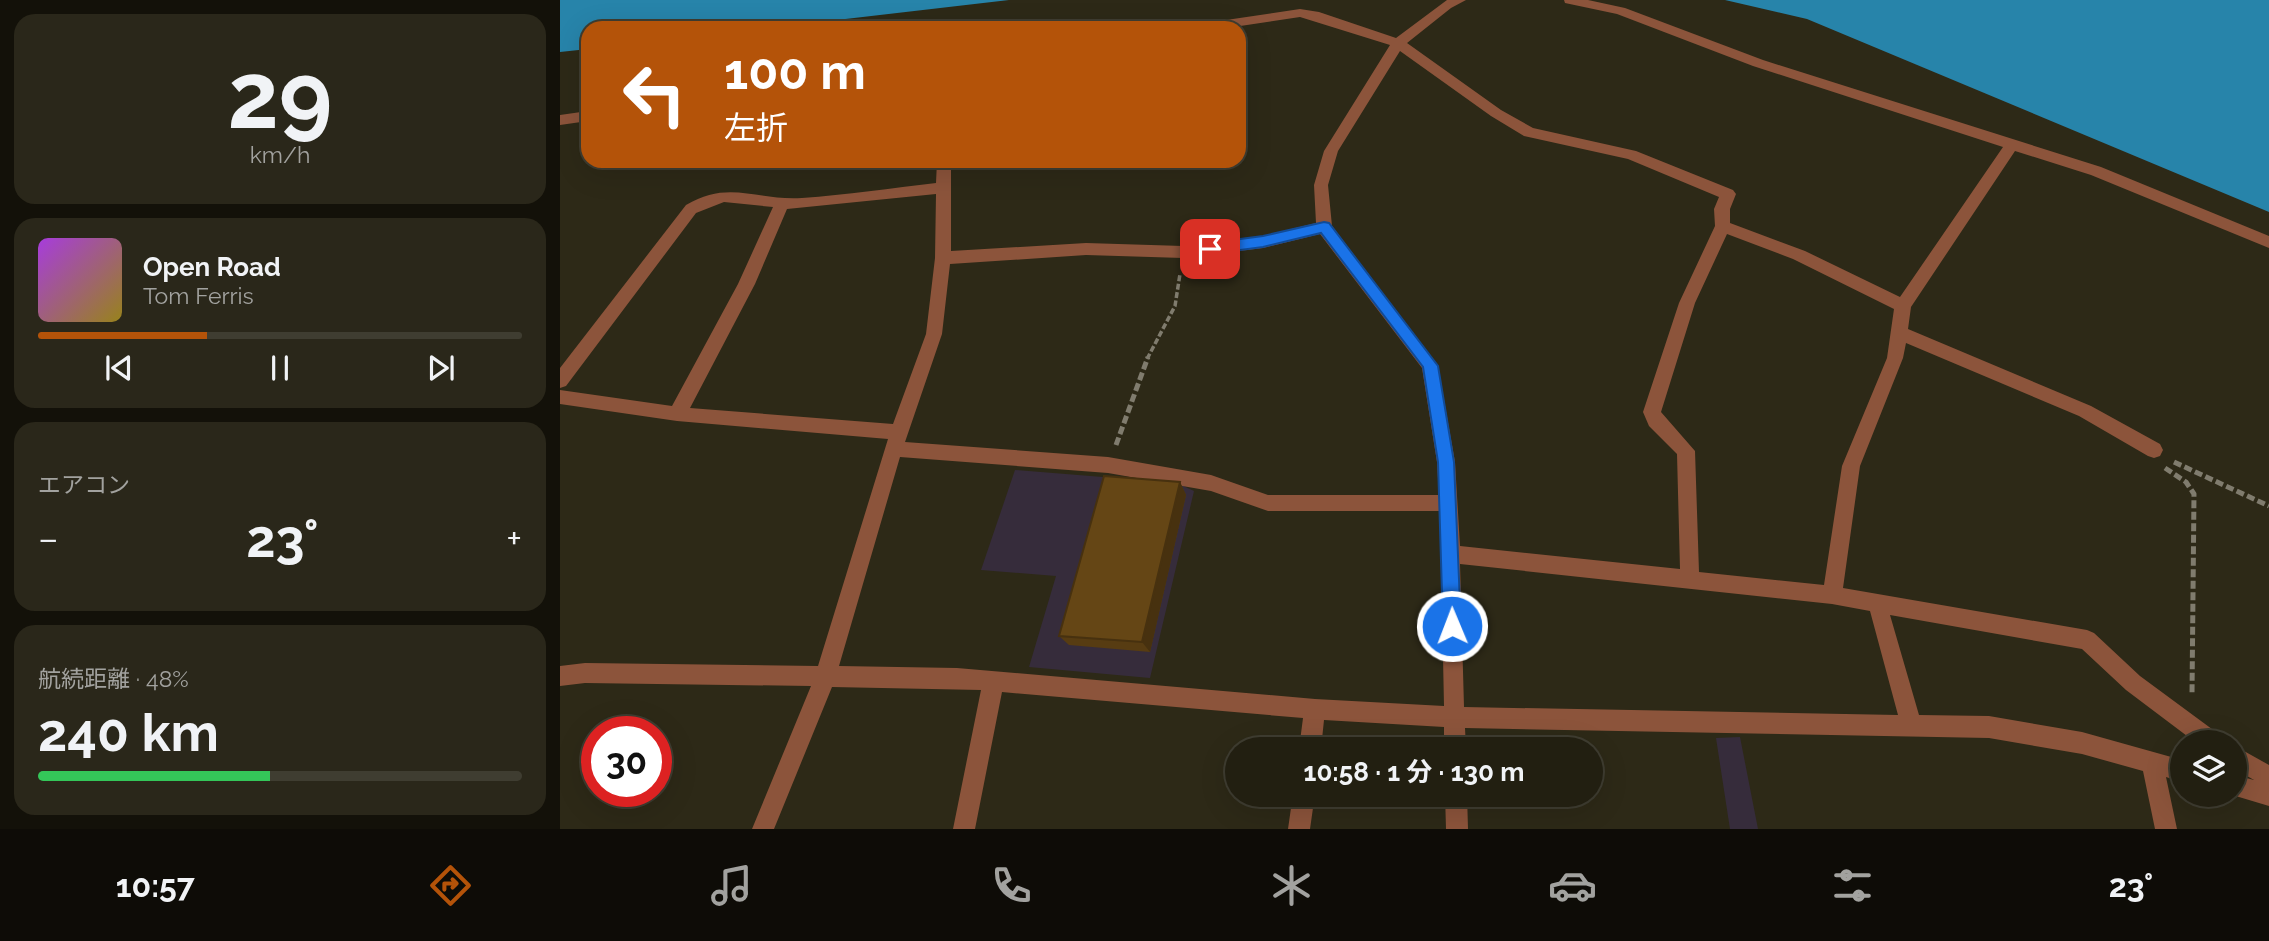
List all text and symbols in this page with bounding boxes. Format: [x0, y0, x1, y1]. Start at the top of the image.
text: 29 [228, 42, 332, 149]
text: 100 m [724, 43, 866, 100]
icon: left [609, 49, 700, 140]
text: 左折 [724, 109, 788, 146]
text: km/h [250, 141, 310, 168]
pin [1180, 219, 1240, 279]
icon: arrive [1191, 230, 1229, 268]
text: Open Road [143, 252, 281, 282]
text: Tom Ferris [143, 282, 254, 309]
icon: previous [100, 349, 138, 387]
icon: pause [261, 349, 299, 387]
icon: next [422, 349, 460, 387]
text: エアコン [38, 471, 130, 498]
text: 23° [246, 508, 319, 569]
text: − [38, 516, 58, 561]
text: + [506, 516, 522, 561]
position arrow [1415, 589, 1489, 663]
text: 航続距離 · 48% [38, 665, 189, 692]
text: 240 km [38, 702, 219, 763]
speed limit sign: 30 [581, 716, 672, 807]
map controls [2170, 730, 2247, 807]
button: layers [2170, 730, 2247, 807]
text: 10:58 · 1 分 · 130 m [1304, 757, 1524, 787]
icon: directions [426, 861, 475, 910]
icon: music [707, 861, 756, 910]
icon: phone [987, 861, 1036, 910]
icon: climate [1267, 861, 1316, 910]
icon: car [1548, 861, 1597, 910]
icon: filters [1828, 861, 1877, 910]
text: 10:57 [116, 867, 195, 904]
text: 23° [2109, 867, 2153, 904]

